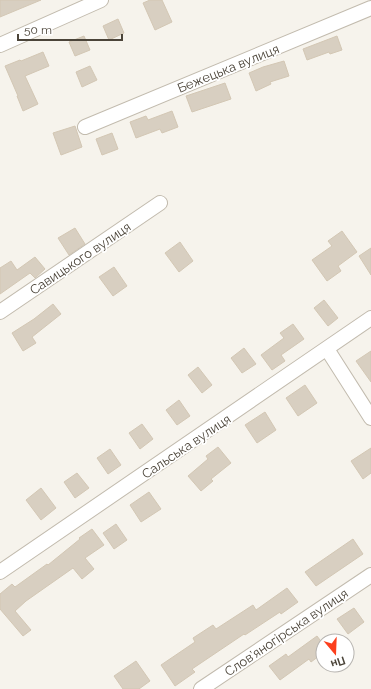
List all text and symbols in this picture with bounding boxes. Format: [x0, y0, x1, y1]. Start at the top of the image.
scale bar [18, 16, 122, 42]
text: 50 m [24, 23, 52, 37]
street label: Бежецька вулиця [175, 41, 281, 96]
street label: Савицького вулиця [27, 219, 134, 298]
street label: Сальська вулиця [139, 411, 233, 482]
street label: Слов’яногірська вулиця [222, 586, 351, 679]
north arrow [315, 633, 355, 673]
text: Пн [329, 653, 347, 671]

